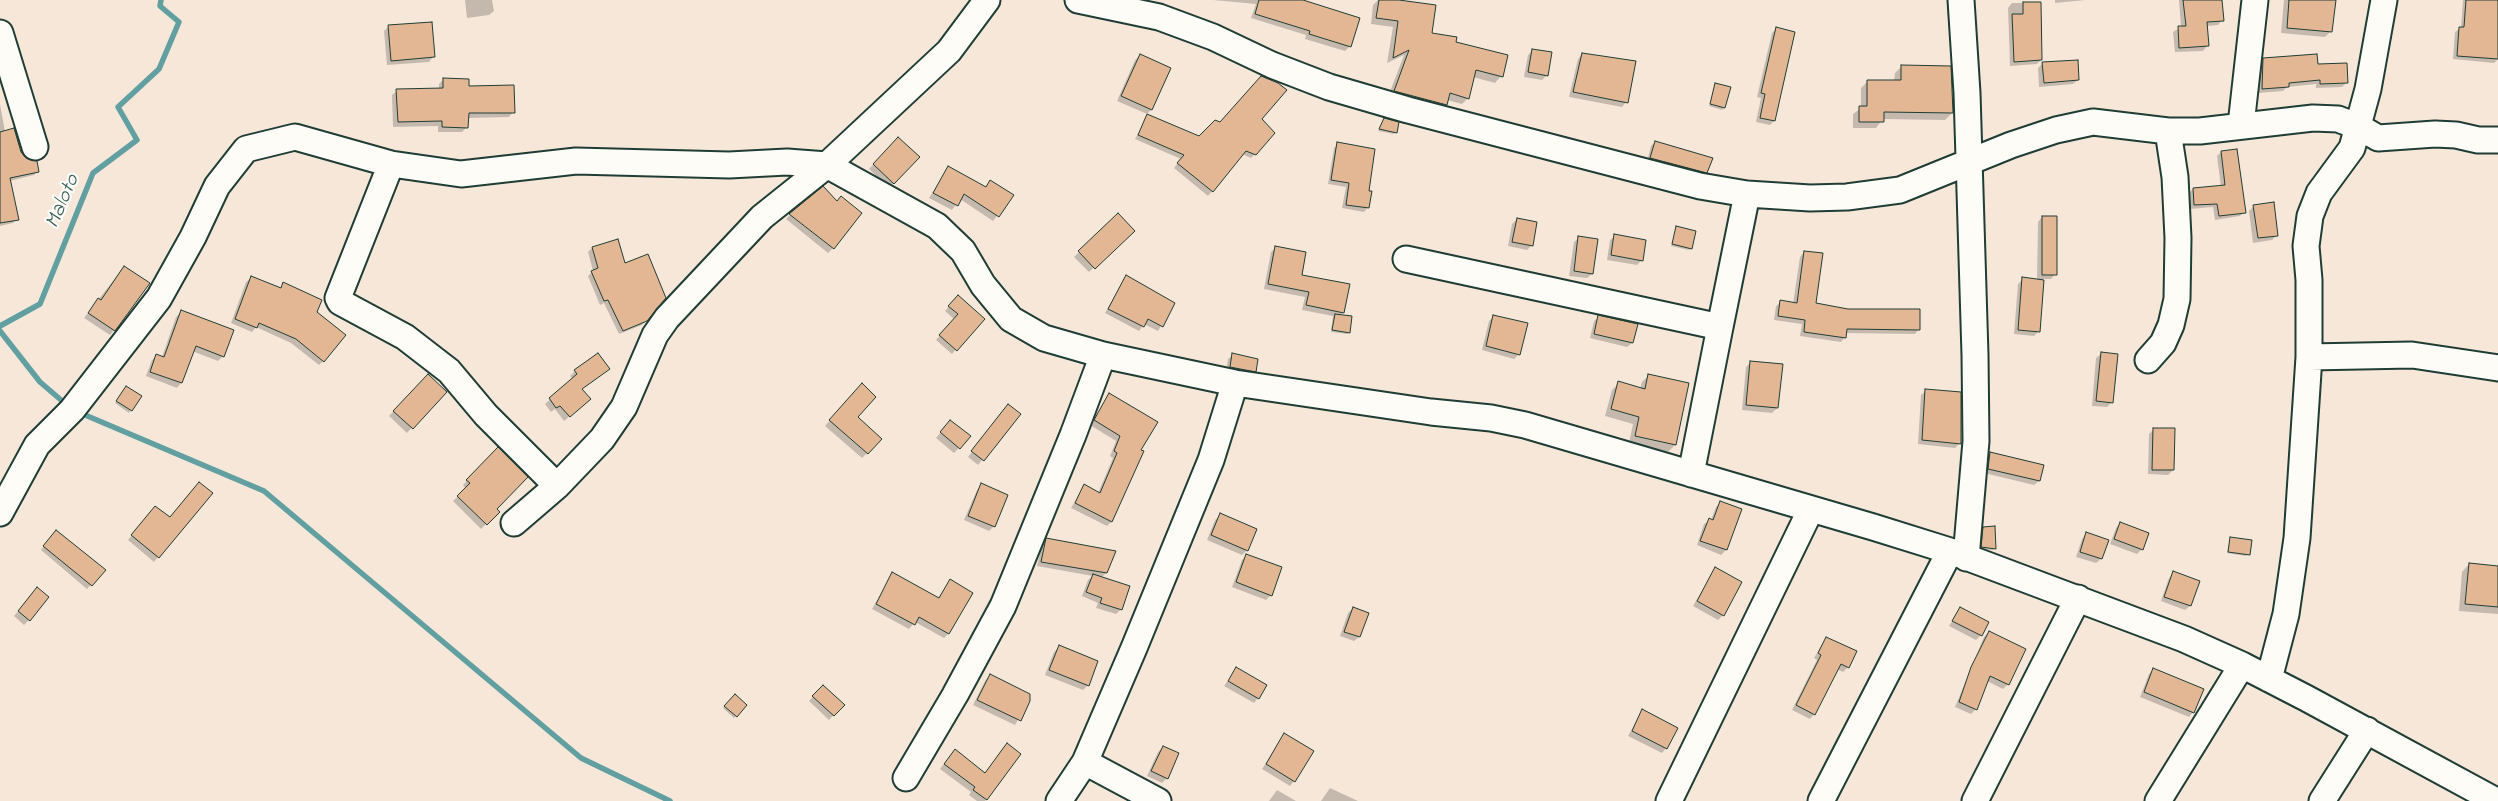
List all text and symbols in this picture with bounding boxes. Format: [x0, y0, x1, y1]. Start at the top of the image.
water label: Maloto [41, 171, 87, 233]

